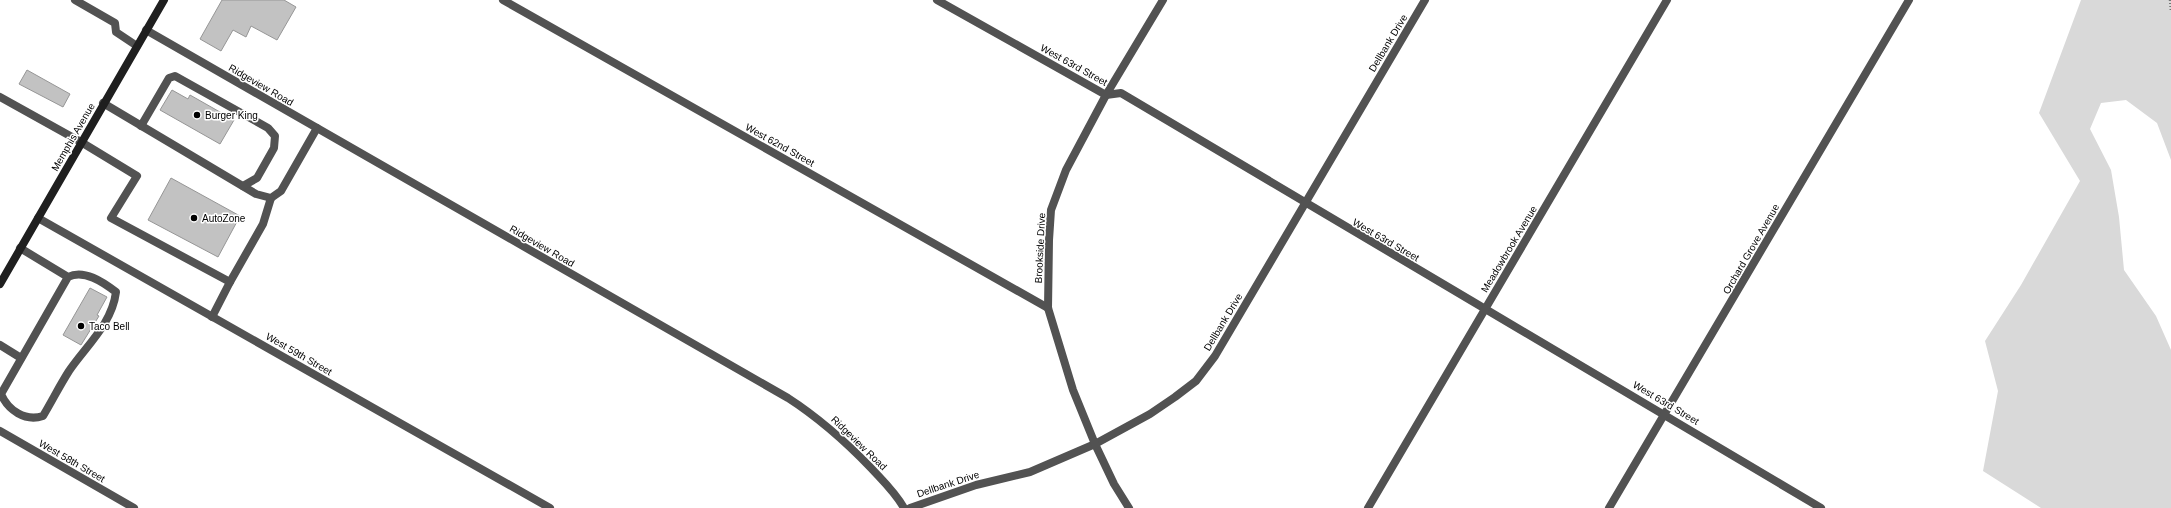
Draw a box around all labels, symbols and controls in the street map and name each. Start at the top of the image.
street label: Dellbank Drive [1367,12,1410,74]
street label: West 63rd Street [1039,42,1110,88]
street label: Ridgeview Road [227,62,295,108]
street label: Memphis Avenue [49,101,97,173]
marker: Burger King [192,110,202,120]
place label: Burger King [205,110,258,121]
street label: West 62nd Street [744,122,817,169]
street label: Orchard Grove Avenue [1721,202,1782,296]
street label: Meadowbrook Avenue [1479,203,1539,294]
street label: Brookside Drive [1033,212,1047,284]
marker: AutoZone [189,213,199,223]
place label: AutoZone [202,213,246,224]
street label: West 63rd Street [1351,217,1421,264]
street label: Ridgeview Road [508,223,576,269]
street label: Dellbank Drive [1202,291,1245,353]
marker: Taco Bell [76,321,86,331]
place label: Taco Bell [89,321,130,332]
street label: West 59th Street [264,331,334,377]
street label: West 63rd Street [1631,379,1701,427]
street label: Ridgeview Road [829,414,889,472]
street label: West 58th Street [37,438,107,484]
street label: Dellbank Drive [915,469,981,499]

